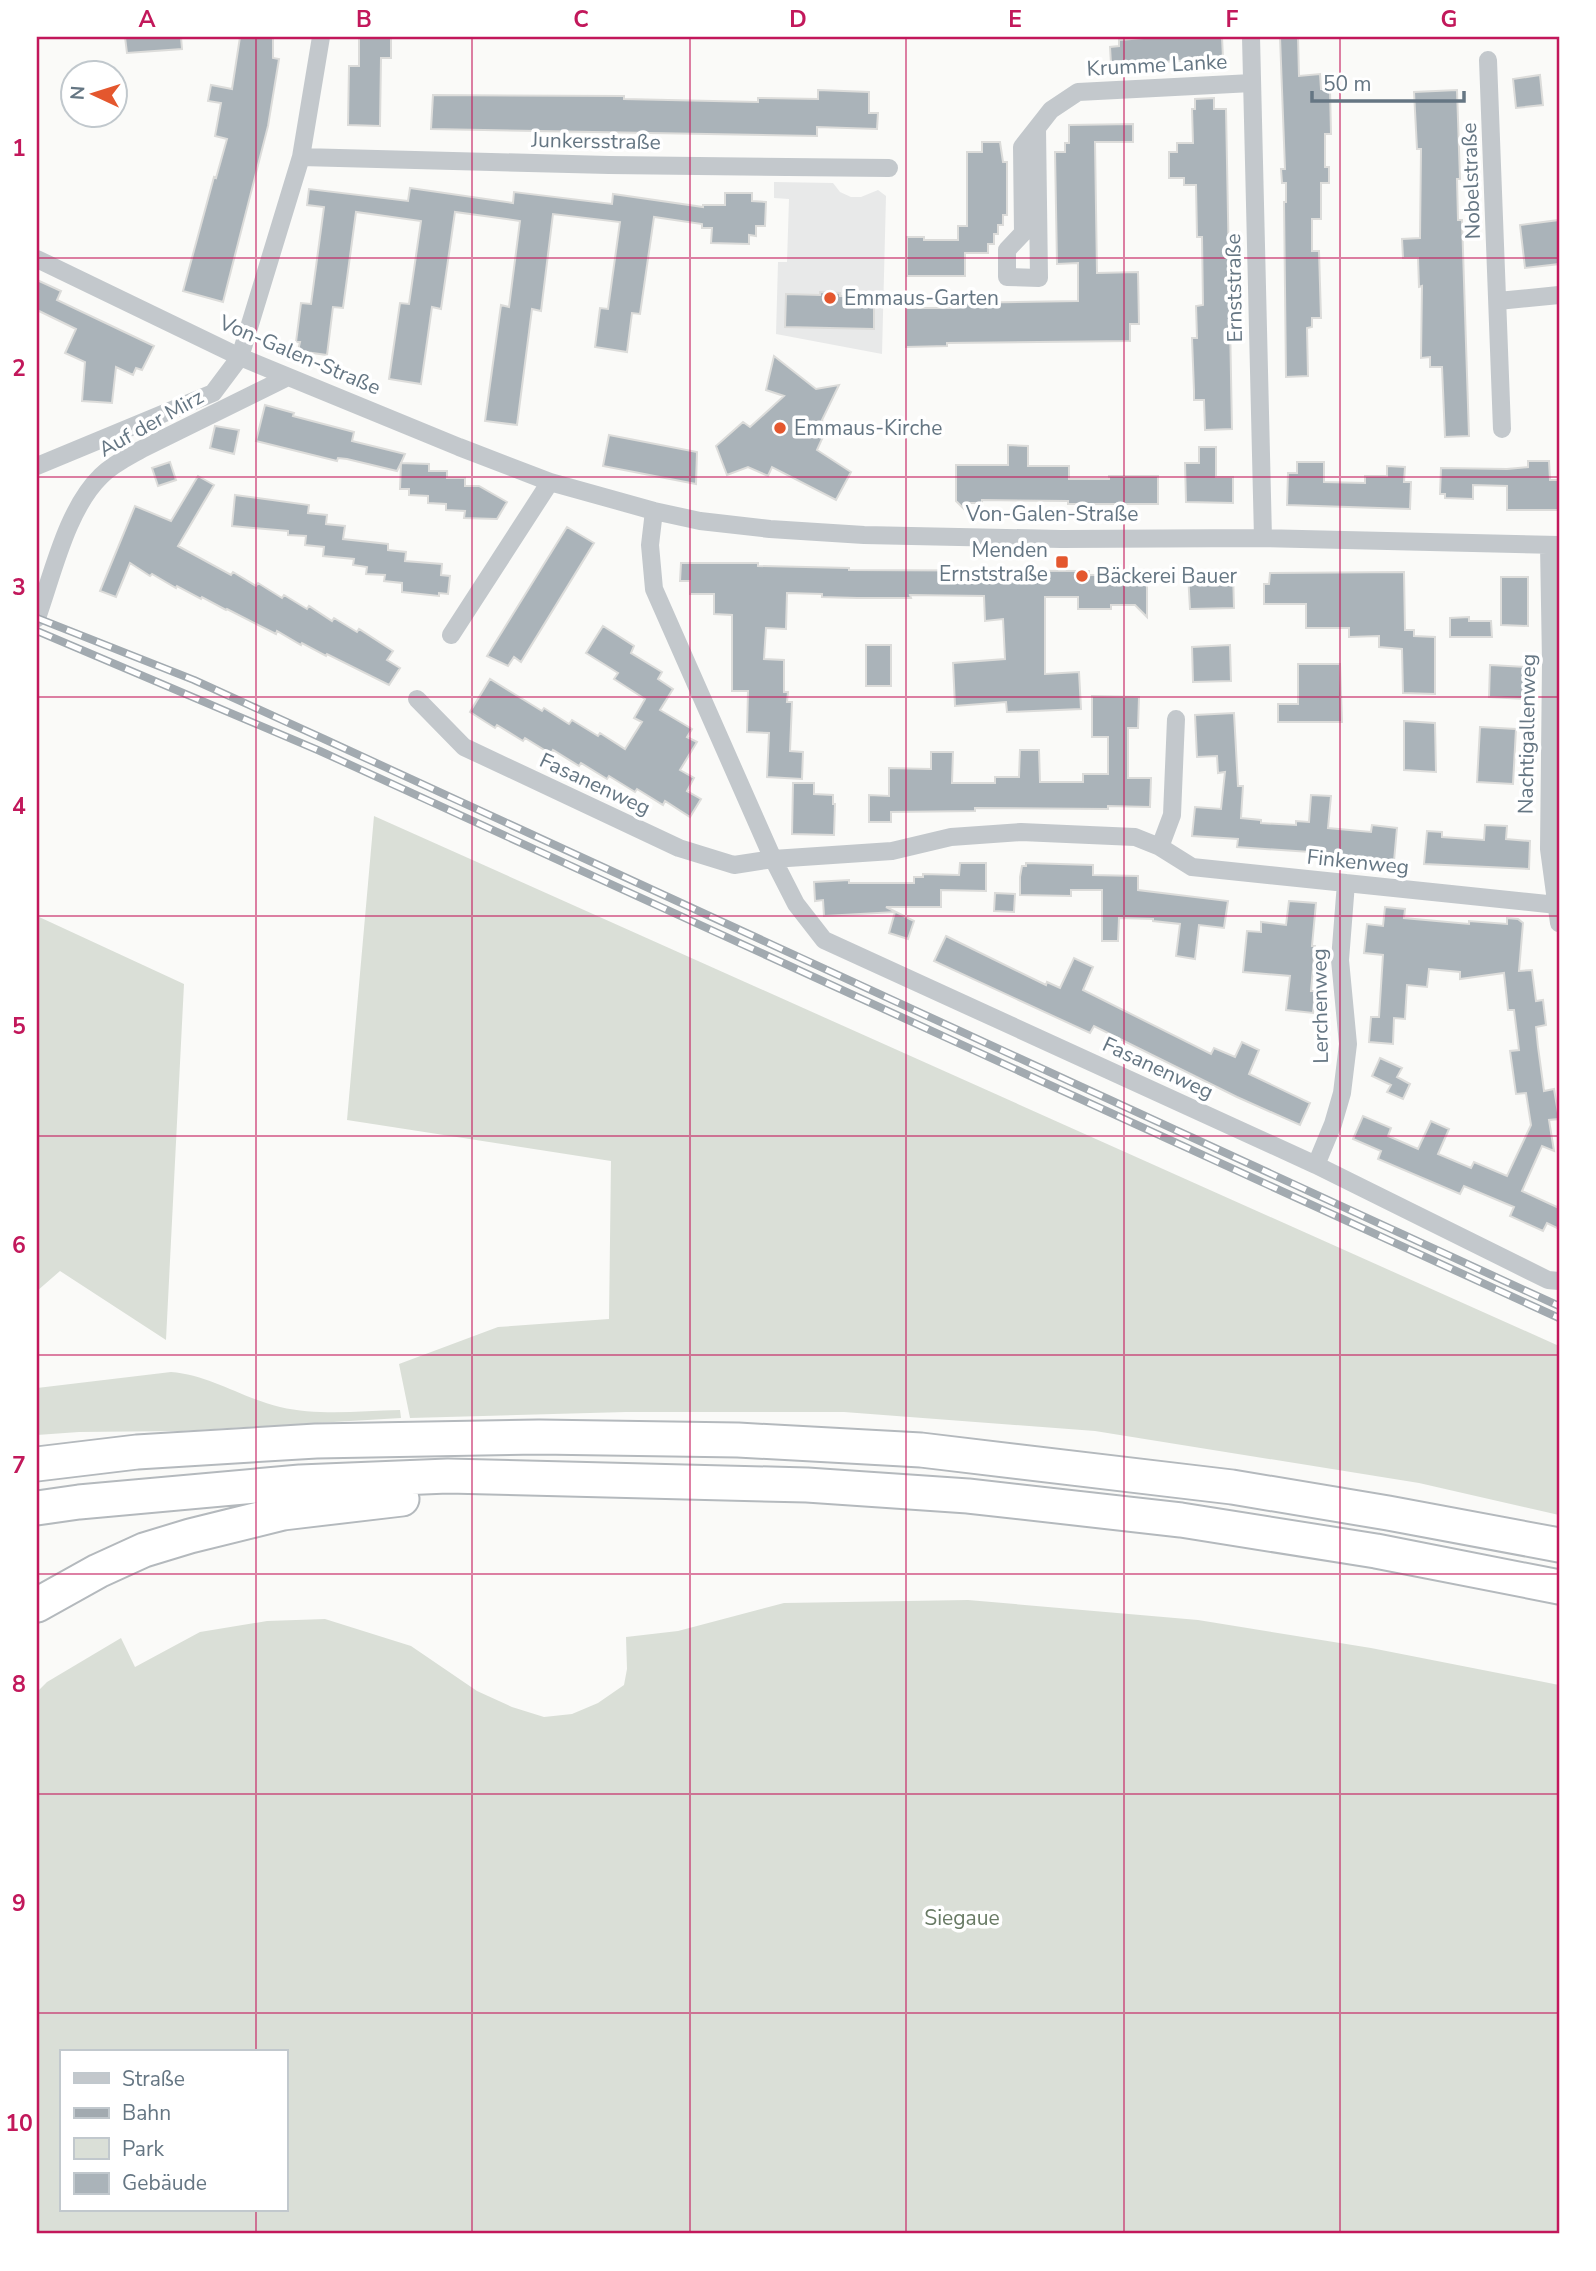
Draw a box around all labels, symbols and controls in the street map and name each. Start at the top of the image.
text: A [138,4,156,35]
text: B [356,4,372,35]
text: C [573,4,589,35]
text: D [789,4,807,35]
text: E [1008,4,1022,35]
text: F [1226,4,1239,35]
text: G [1441,4,1457,35]
street label: Krumme Lanke [1086,47,1228,83]
north arrow [60,60,130,130]
scale bar [1312,60,1465,104]
text: 50 m [1323,70,1372,98]
text: N [65,85,92,101]
street label: Nobelstraße [1455,122,1487,240]
street label: Junkersstraße [530,126,661,156]
text: 1 [12,133,26,164]
street label: Ernststraße [1219,233,1249,343]
place label: Emmaus-Garten [844,284,999,312]
marker: Emmaus-Garten [822,290,838,306]
street label: Von-Galen-Straße [214,308,385,402]
text: 2 [12,353,26,384]
street label: Auf der Mirz [94,383,209,463]
place label: Emmaus-Kirche [794,414,942,442]
marker: Emmaus-Kirche [772,420,788,436]
street label: Von-Galen-Straße [965,500,1138,528]
place label: Menden Ernststraße [939,536,1048,588]
marker: Menden Ernststraße [1054,554,1070,570]
place label: Bäckerei Bauer [1096,562,1238,590]
marker: Bäckerei Bauer [1074,568,1090,584]
text: 3 [12,572,26,603]
street label: Nachtigallenweg [1512,654,1542,814]
street label: Fasanenweg [535,746,655,822]
text: 4 [12,791,26,822]
street label: Finkenweg [1306,843,1410,881]
street label: Lerchenweg [1305,948,1335,1064]
text: 5 [12,1011,26,1042]
street label: Fasanenweg [1098,1030,1218,1106]
text: 6 [12,1230,26,1261]
text: 7 [12,1450,26,1481]
text: 8 [12,1669,26,1700]
text: 9 [12,1888,26,1919]
park label: Siegaue [924,1904,1000,1932]
legend [60,2050,287,2212]
text: Straße [122,2065,185,2093]
text: Bahn [122,2099,171,2127]
text: 10 [5,2108,33,2139]
text: Park [122,2135,164,2163]
text: Gebäude [122,2169,207,2197]

